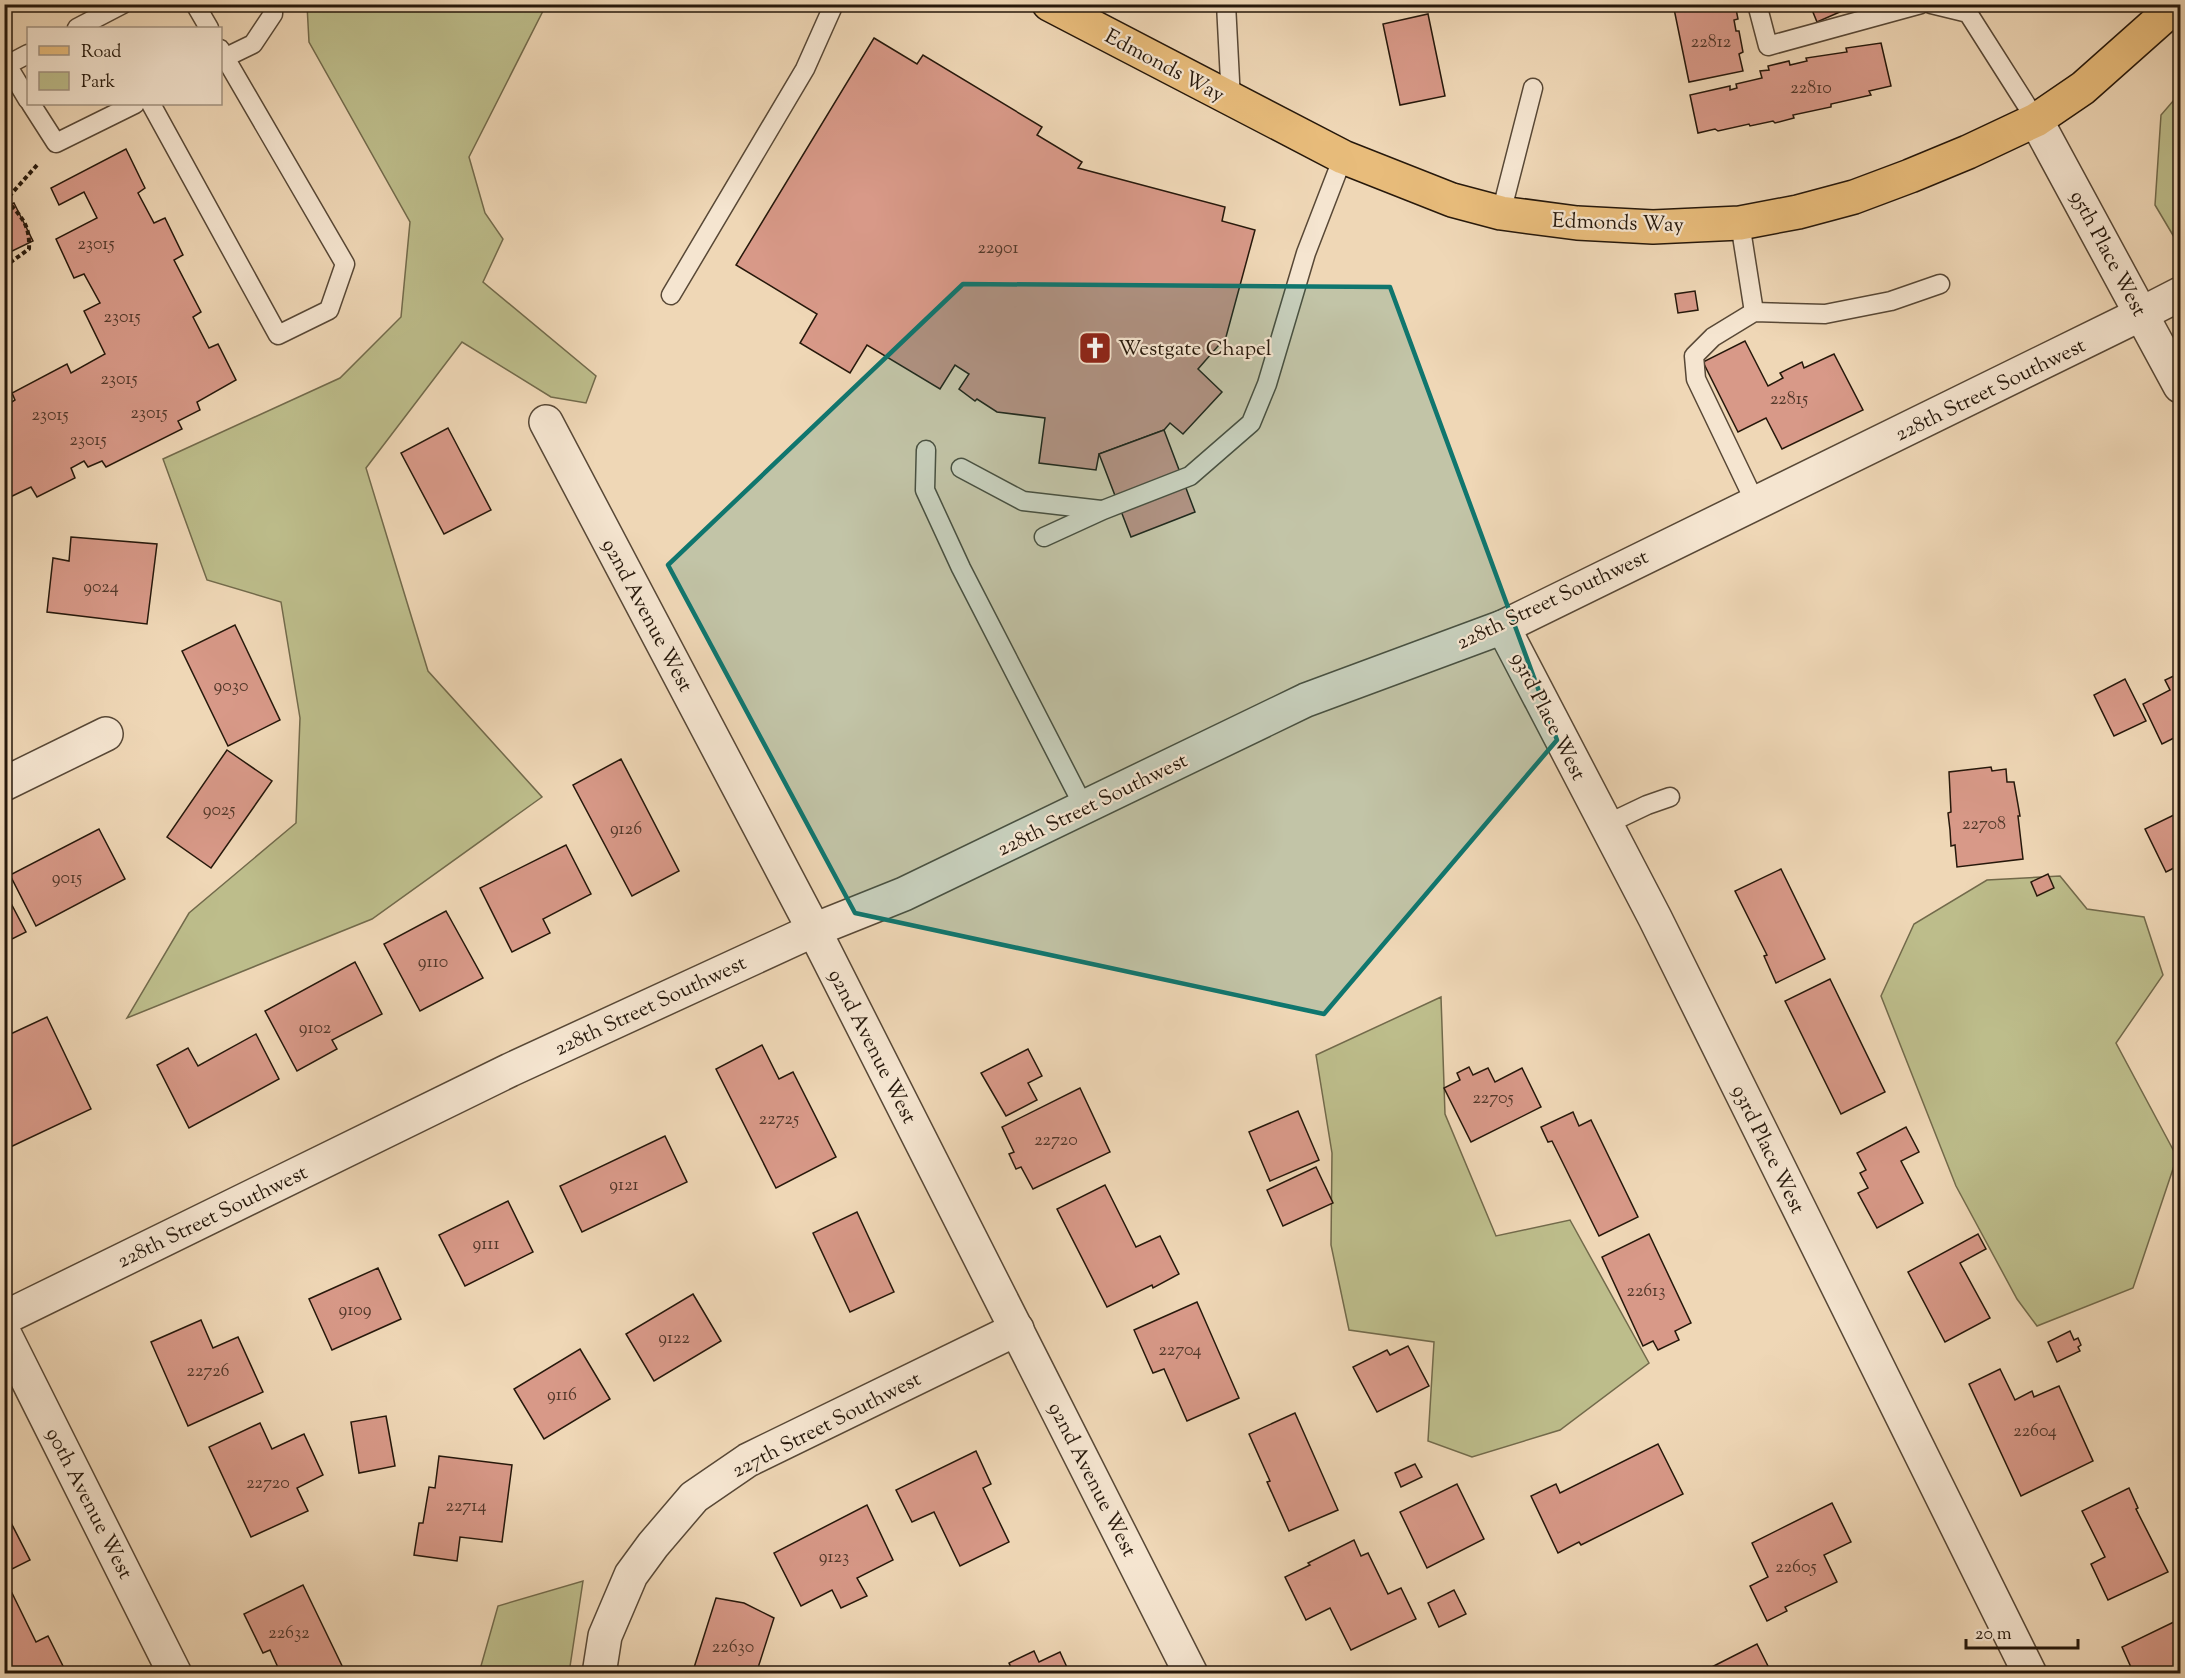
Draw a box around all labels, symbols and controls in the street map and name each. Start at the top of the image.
street label: Edmonds Way [1099,23,1230,111]
legend [27,27,222,105]
house number: 22812 [1691,30,1732,56]
text: Road [81,40,121,66]
text: Park [81,70,116,96]
house number: 22810 [1790,76,1832,102]
street label: 95th Place West [2061,186,2153,322]
street label: Edmonds Way [1551,207,1685,241]
house number: 23015 [77,232,115,258]
house number: 22901 [977,236,1019,262]
house number: 23015 [103,305,141,331]
church icon: Westgate Chapel [1077,330,1113,366]
street label: 228th Street Southwest [1891,332,2091,450]
place label: Westgate Chapel [1118,335,1272,365]
house number: 23015 [100,367,138,393]
house number: 22815 [1770,387,1808,413]
house number: 23015 [130,401,168,427]
house number: 23015 [31,403,69,429]
house number: 23015 [69,428,107,454]
street label: 92nd Avenue West [593,534,699,698]
street label: 228th Street Southwest [1452,543,1654,658]
house number: 9024 [83,575,119,601]
street label: 93rd Place West [1502,648,1592,786]
house number: 9030 [214,674,248,700]
street label: 228th Street Southwest [993,747,1193,865]
house number: 9025 [203,798,235,824]
house number: 22708 [1962,812,2006,838]
house number: 9126 [610,817,642,843]
house number: 9015 [52,866,82,892]
street label: 228th Street Southwest [550,949,752,1064]
house number: 9110 [418,950,448,976]
street label: 92nd Avenue West [819,964,923,1129]
house number: 9102 [299,1016,332,1042]
street label: 93rd Place West [1723,1080,1811,1219]
house number: 22705 [1472,1086,1514,1112]
house number: 22725 [759,1107,799,1133]
house number: 22720 [1034,1128,1078,1154]
street label: 228th Street Southwest [113,1159,313,1277]
house number: 9121 [609,1173,639,1199]
house number: 9111 [472,1232,500,1258]
house number: 22613 [1626,1279,1666,1305]
house number: 9109 [339,1298,372,1324]
house number: 9122 [658,1326,690,1352]
house number: 22704 [1158,1338,1202,1364]
house number: 22726 [186,1359,230,1385]
street label: 227th Street Southwest [727,1365,927,1486]
house number: 9116 [547,1383,577,1409]
street label: 92nd Avenue West [1039,1397,1143,1562]
house number: 22604 [2013,1419,2057,1445]
street label: 90th Avenue West [37,1423,139,1585]
house number: 22720 [246,1471,290,1497]
house number: 22714 [445,1494,487,1520]
house number: 9123 [819,1545,849,1571]
house number: 22605 [1775,1555,1817,1581]
scale bar [1966,1612,2078,1650]
house number: 22632 [268,1621,310,1647]
text: 20 m [1975,1622,2012,1648]
house number: 22630 [712,1635,754,1661]

